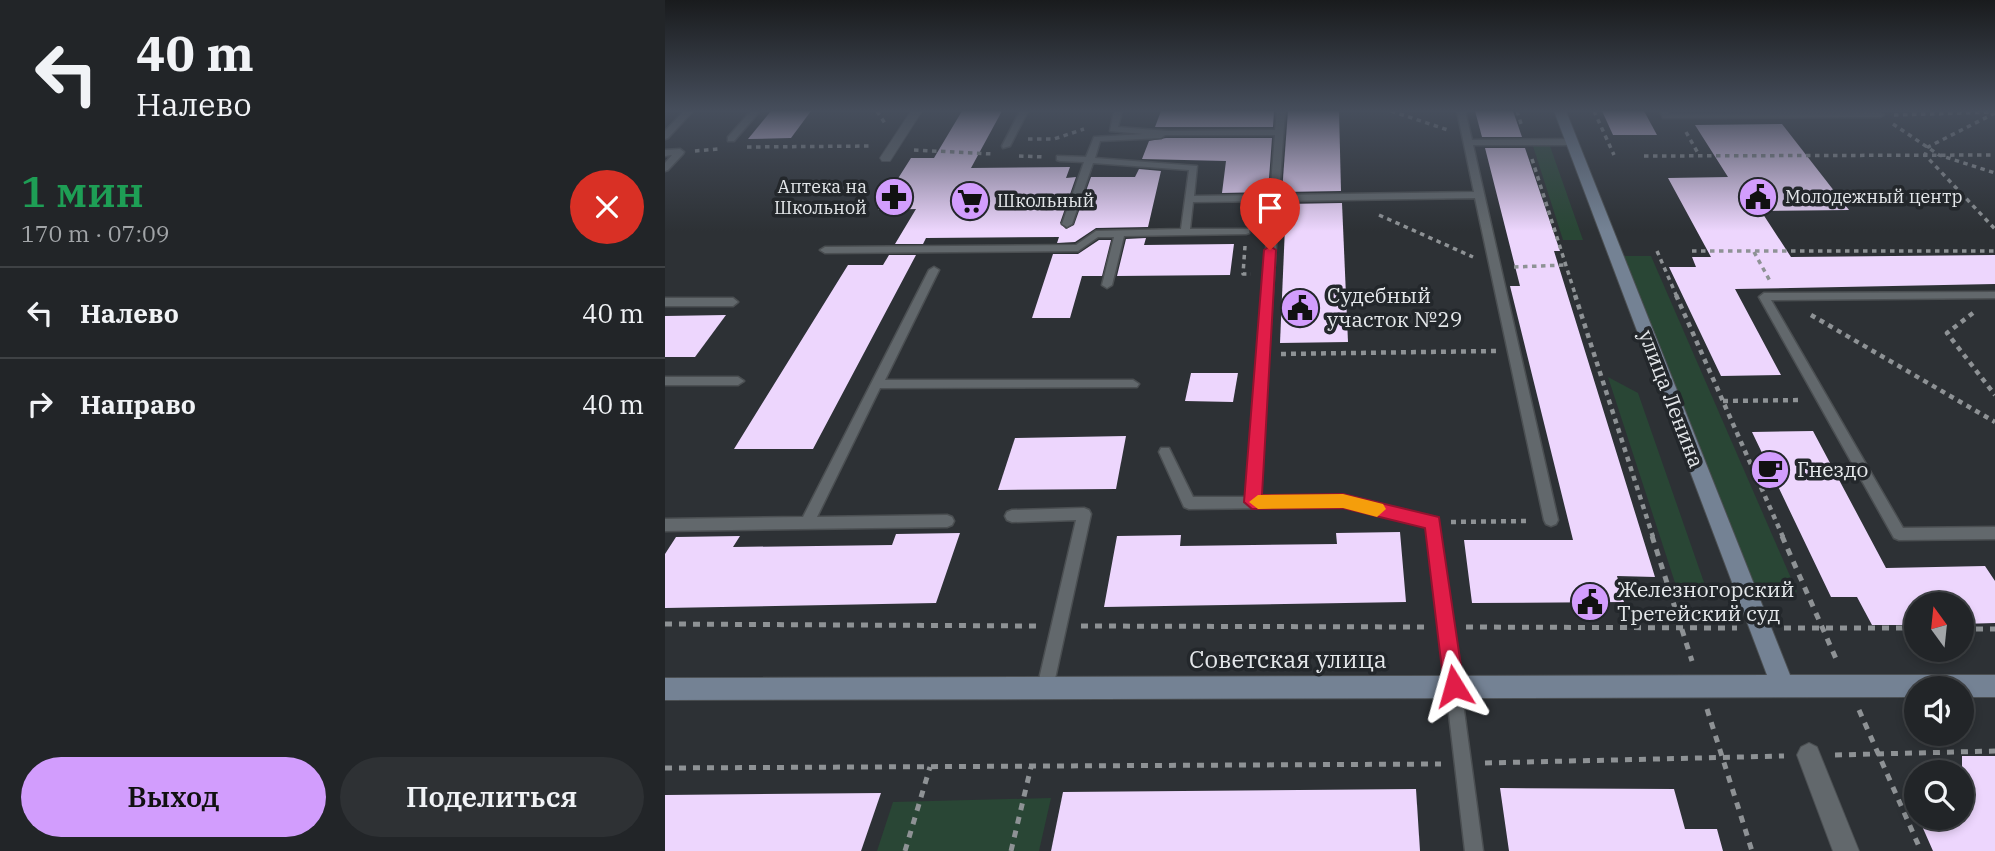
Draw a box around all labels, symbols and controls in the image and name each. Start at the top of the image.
text: 40 m [136,21,254,84]
icon: left [21,28,112,119]
text: Налево [136,83,252,125]
text: 1 мин [21,164,144,219]
button: close [570,170,644,244]
place label: Аптека на Школьной [774,175,867,219]
pharmacy icon: Аптека на Школьной [873,176,915,218]
public building icon: Молодежный центр [1737,176,1779,218]
pin [1240,178,1300,250]
supermarket icon: Школьный [949,180,991,222]
place label: Молодежный центр [1785,185,1962,208]
place label: Школьный [997,189,1094,212]
icon: arrive [1251,189,1289,227]
text: 170 m · 07:09 [21,218,170,248]
place label: Судебный участок №29 [1327,281,1462,333]
public building icon: Судебный участок №29 [1279,287,1321,329]
icon: left [21,294,59,332]
text: Налево [80,296,179,330]
text: 40 m [582,296,644,330]
street label: улица Ленина [1633,326,1711,472]
icon: right [21,385,59,423]
text: Направо [80,387,196,421]
text: 40 m [582,387,644,421]
cafe icon: Гнездо [1749,449,1791,491]
place label: Гнездо [1797,455,1868,483]
place label: Железногорский Третейский суд [1617,575,1794,627]
public building icon: Железногорский Третейский суд [1569,581,1611,623]
north arrow [1904,592,1974,662]
map controls [1904,592,1974,830]
street label: Советская улица [1189,643,1387,675]
position arrow [1417,649,1491,723]
button: sound [1904,676,1974,746]
button: Выход [21,757,326,837]
button: Поделиться [340,757,644,837]
button: search [1904,760,1974,830]

